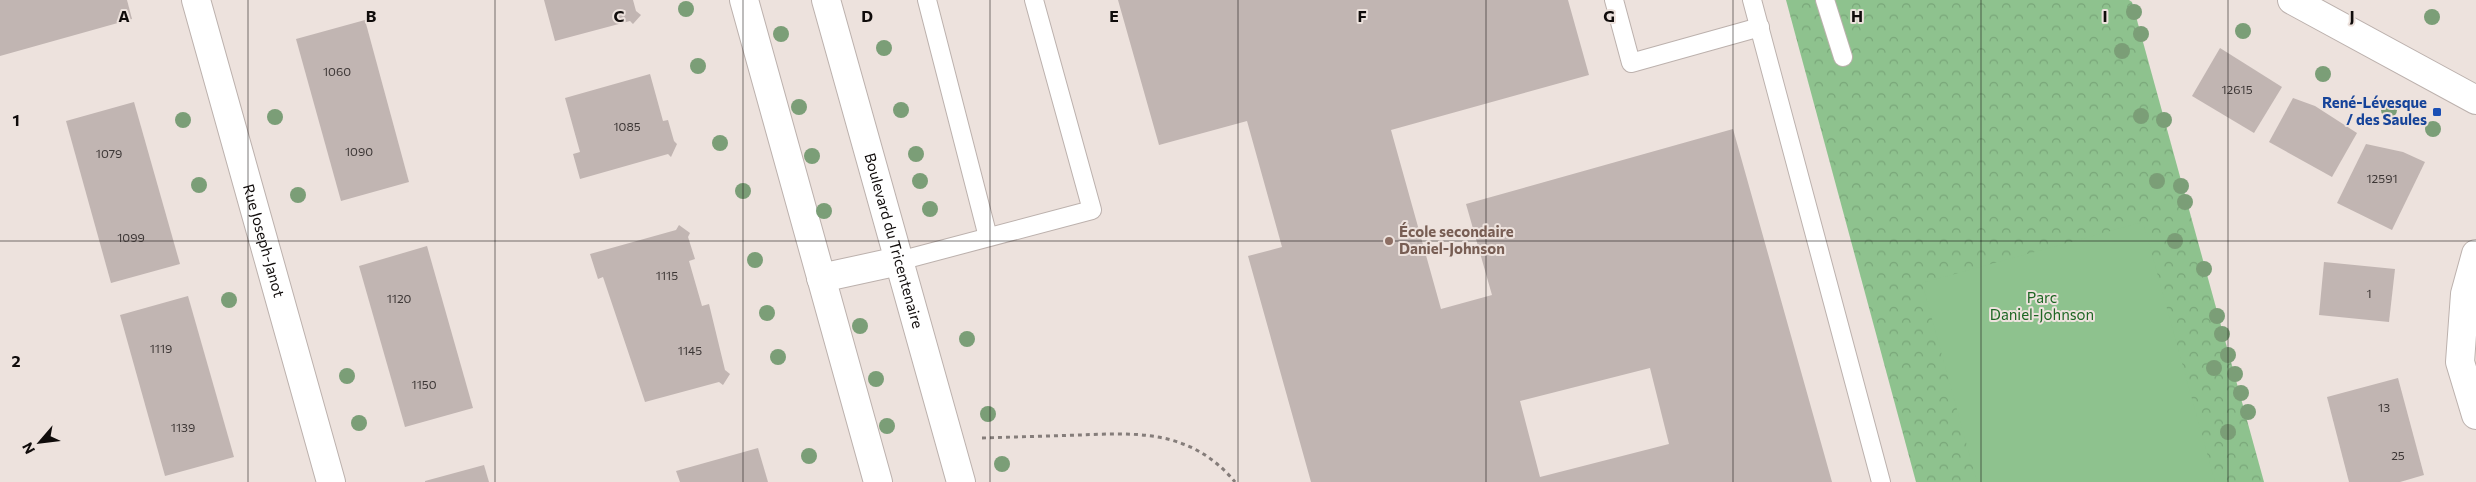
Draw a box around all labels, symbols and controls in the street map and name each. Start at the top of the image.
text: A [118,6,130,25]
text: B [366,6,377,25]
text: C [614,6,625,25]
text: D [861,6,873,25]
text: E [1109,6,1119,25]
text: F [1357,6,1367,25]
text: G [1603,6,1615,25]
text: H [1851,6,1863,25]
text: I [2102,6,2108,25]
text: J [2349,6,2355,25]
house number: 1060 [323,64,351,78]
house number: 12615 [2221,82,2253,96]
place label: René-Lévesque / des Saules [2322,93,2427,128]
marker: René-Lévesque / des Saules [2431,106,2443,118]
text: 1 [12,110,20,129]
house number: 1085 [613,119,641,133]
house number: 1090 [345,144,373,158]
house number: 1079 [96,146,122,160]
street label: Boulevard du Tricentenaire [861,151,928,330]
house number: 12591 [2366,171,2398,185]
street label: Rue Joseph-Janot [240,182,289,299]
place label: École secondaire Daniel-Johnson [1399,222,1514,257]
house number: 1099 [117,230,145,244]
marker: École secondaire Daniel-Johnson [1383,235,1395,247]
house number: 1115 [656,268,678,282]
house number: 1 [2366,286,2372,300]
park label: Parc Daniel-Johnson [1990,288,2094,323]
house number: 1120 [387,291,412,305]
house number: 1119 [150,341,172,355]
house number: 1145 [678,343,702,357]
text: 2 [11,351,21,370]
house number: 1150 [412,377,437,391]
house number: 13 [2378,400,2390,414]
north arrow [15,417,65,467]
house number: 1139 [171,420,195,434]
text: N [18,440,38,457]
house number: 25 [2391,448,2405,462]

